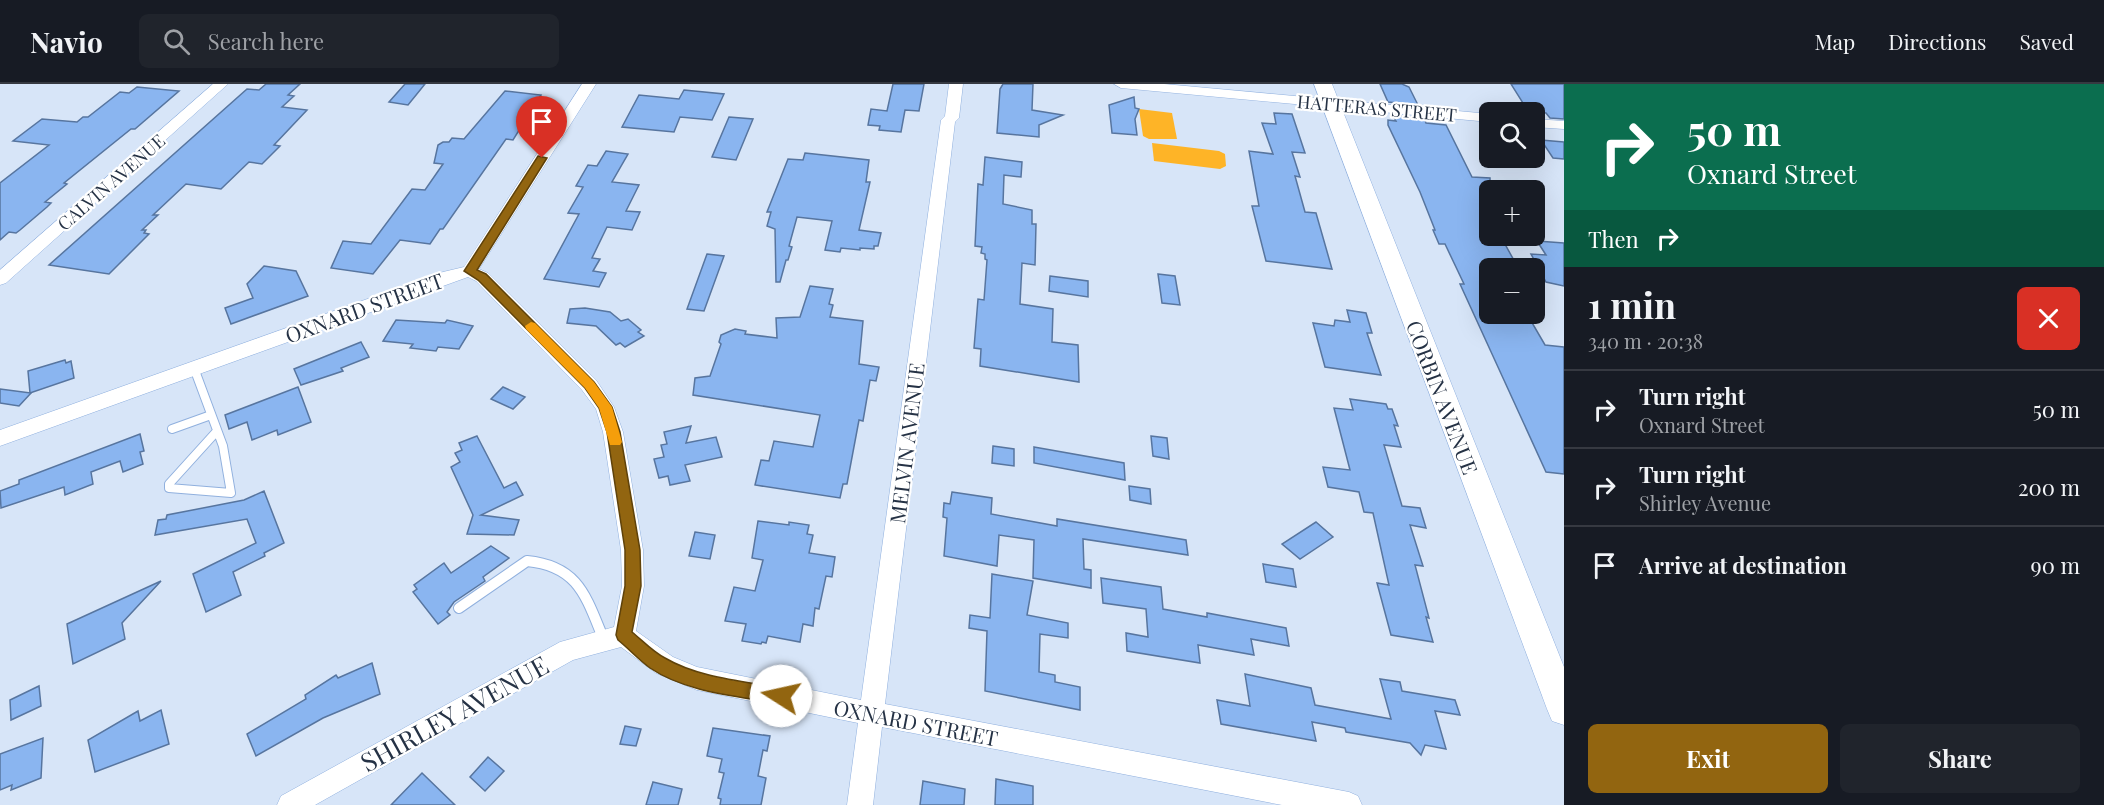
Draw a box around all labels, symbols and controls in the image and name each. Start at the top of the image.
search box [139,14,559,68]
text: Navio [30,23,103,60]
icon: search [160,25,193,58]
text: Search here [208,26,324,56]
text: Map [1814,27,1855,55]
text: Directions [1888,27,1986,55]
text: Saved [2019,27,2074,55]
street label: HATTERAS STREET [1296,89,1458,127]
pin [516,96,567,158]
text: 50 m [1687,101,1781,157]
map controls [1479,102,1545,324]
button: search [1479,102,1545,168]
icon: arrive [525,105,558,138]
icon: right [1588,108,1666,186]
street label: CALVIN AVENUE [52,129,170,235]
text: Oxnard Street [1687,155,1857,191]
button: + [1479,180,1545,246]
icon: right [1651,222,1684,255]
text: Then [1588,224,1639,254]
button: − [1479,258,1545,324]
street label: OXNARD STREET [281,265,447,349]
text: 1 min [1588,280,1676,328]
button: close [2017,287,2080,350]
street label: CORBIN AVENUE [1401,316,1485,478]
text: 340 m · 20:38 [1588,327,1703,354]
street label: MELVIN AVENUE [882,361,930,525]
text: Turn right [1639,381,1745,411]
icon: right [1588,393,1621,426]
text: 50 m [2033,394,2080,424]
text: Oxnard Street [1639,411,1765,438]
text: Turn right [1639,459,1745,489]
icon: right [1588,471,1621,504]
text: 200 m [2018,472,2080,502]
text: Shirley Avenue [1639,489,1771,516]
icon: arrive [1588,549,1621,582]
text: Arrive at destination [1639,550,1847,580]
text: 90 m [2031,550,2080,580]
street label: SHIRLEY AVENUE [354,647,554,779]
position arrow [749,664,813,728]
street label: OXNARD STREET [832,692,1000,752]
button: Exit [1588,724,1828,793]
button: Share [1840,724,2080,793]

